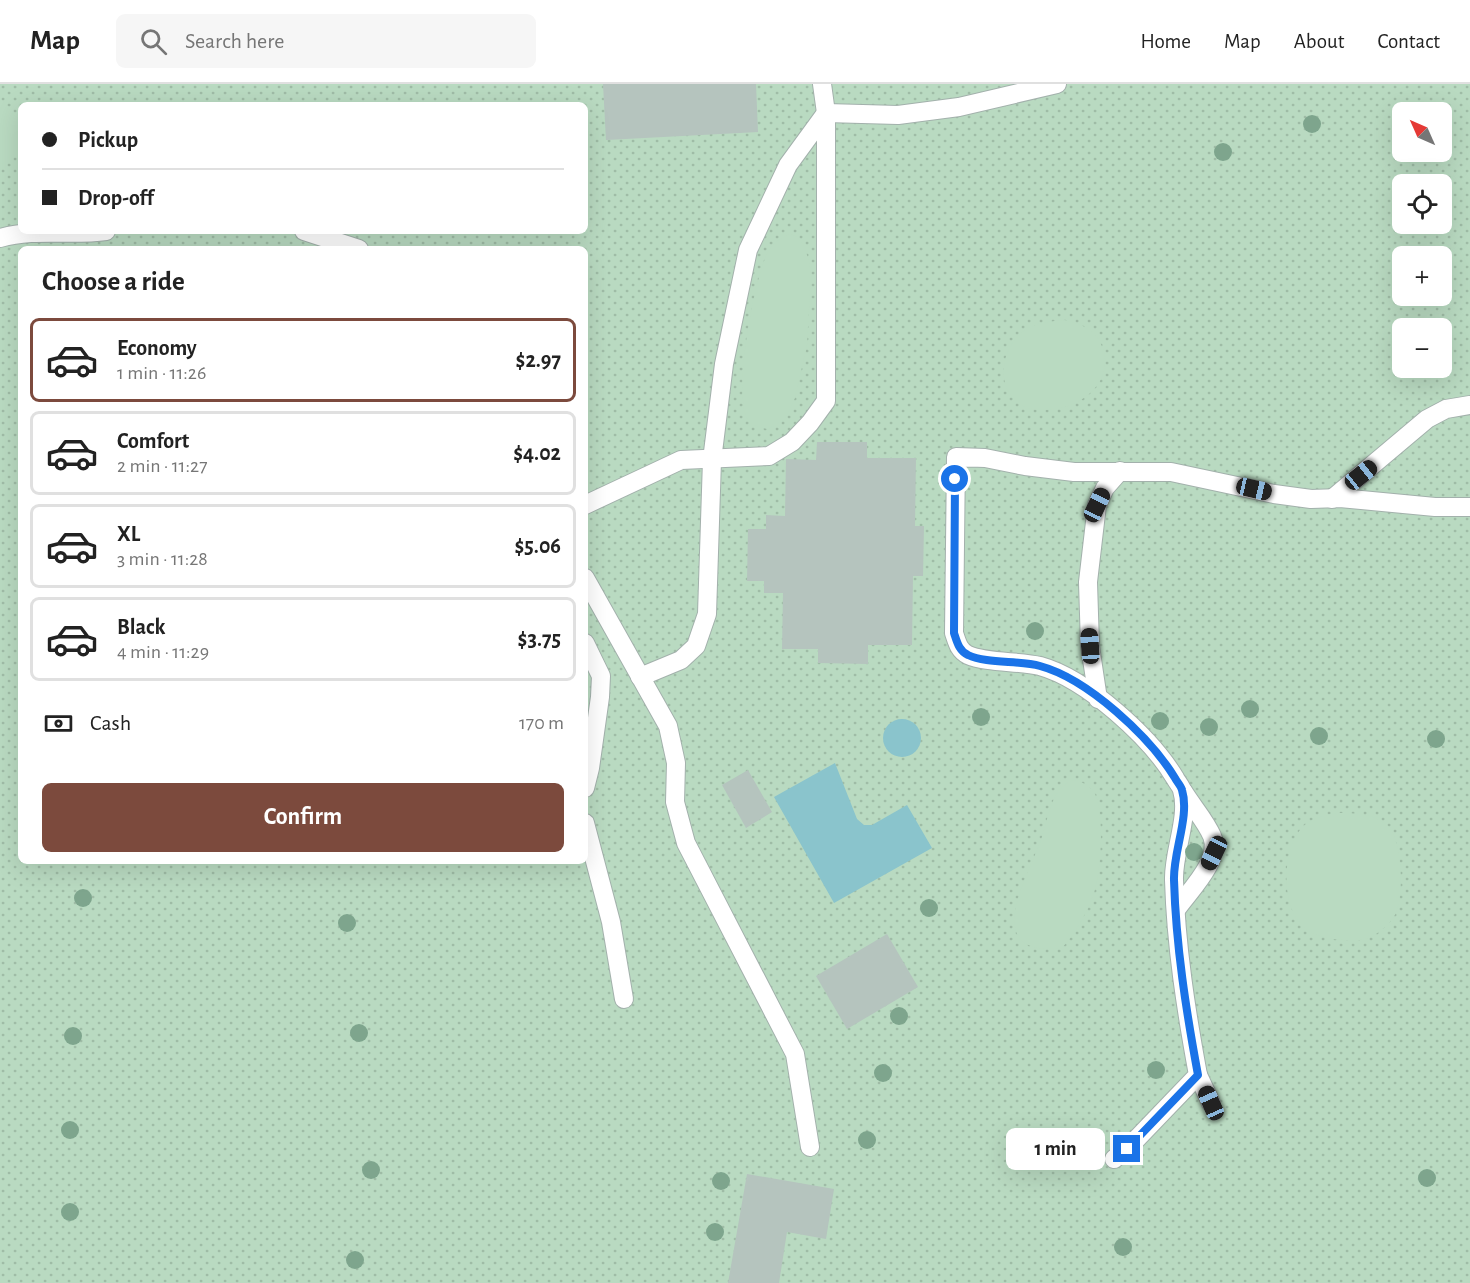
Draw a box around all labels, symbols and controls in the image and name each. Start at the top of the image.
search box [116,14,536,68]
icon: search [137,25,170,58]
text: Map [30,27,80,55]
text: Search here [185,30,284,52]
text: Home [1140,31,1191,52]
text: Map [1224,31,1261,52]
text: About [1294,31,1344,52]
text: Contact [1377,31,1440,52]
north arrow [1392,102,1452,162]
map controls [1392,102,1452,378]
text: Pickup [78,129,138,151]
button: locate [1392,174,1452,234]
text: Drop-off [78,187,154,209]
button: + [1392,246,1452,306]
text: Choose a ride [42,268,185,295]
button: − [1392,318,1452,378]
icon: car [45,333,99,387]
text: Economy [117,337,197,359]
text: $2.97 [516,349,561,371]
text: 1 min · 11:26 [117,363,206,383]
icon: car [45,426,99,480]
text: Comfort [117,430,189,452]
text: $4.02 [513,442,561,464]
text: 2 min · 11:27 [117,456,208,476]
car [1341,457,1381,493]
route start [941,465,968,492]
car [1234,476,1274,502]
car [1081,485,1113,525]
icon: car [45,519,99,573]
text: XL [117,523,140,545]
text: $5.06 [514,535,561,557]
text: 3 min · 11:28 [117,549,208,569]
icon: car [45,612,99,666]
text: Black [117,616,165,638]
car [1080,627,1100,665]
text: $3.75 [518,628,561,650]
text: 4 min · 11:29 [117,642,209,662]
icon: cash [42,707,75,740]
text: Cash [90,712,131,734]
text: 170 m [519,713,564,733]
button: Confirm [42,783,564,852]
car [1198,833,1230,873]
car [1195,1083,1227,1123]
callout: 1 min [1007,1128,1106,1170]
route end [1113,1135,1140,1162]
text: 1 min [1034,1139,1077,1159]

